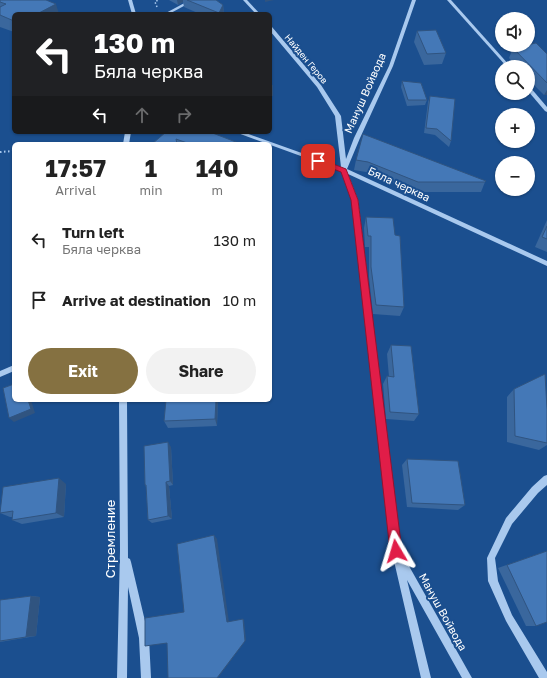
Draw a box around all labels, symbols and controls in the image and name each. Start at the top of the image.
map controls [495,12,535,196]
button: sound [495,12,535,52]
text: 130 m [94,26,175,59]
icon: left [28,28,80,80]
street label: Найден Геров [283,32,330,86]
street label: Мануш Войвода [341,51,388,135]
text: Бяла черква [94,60,203,82]
button: search [495,60,535,100]
icon: left [89,104,111,126]
icon: ahead [131,104,153,126]
icon: right [173,104,195,126]
button: + [495,108,535,148]
pin [301,144,335,178]
icon: arrive [307,150,329,172]
text: 17:57 [45,153,106,182]
text: 1 [145,153,157,182]
text: 140 [196,153,239,182]
button: − [495,156,535,196]
street label: Бяла черква [366,164,432,204]
text: Arrival [55,182,96,198]
text: min [139,182,162,198]
text: m [211,182,223,198]
text: Turn left [62,223,124,241]
icon: left [28,229,50,251]
text: 130 m [214,231,256,249]
text: Бяла черква [62,241,141,257]
icon: arrive [28,289,50,311]
text: Arrive at destination [62,291,211,309]
text: 10 m [223,291,256,309]
button: Exit [28,348,138,394]
button: Share [146,348,256,394]
street label: Стремление [102,500,118,578]
position arrow [375,530,417,572]
street label: Мануш Войвода [417,571,470,653]

